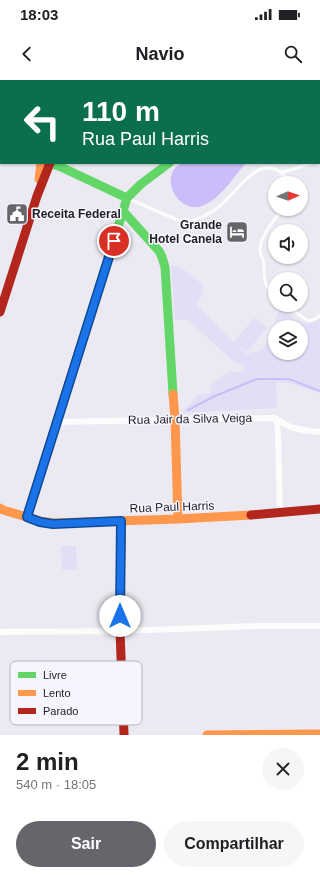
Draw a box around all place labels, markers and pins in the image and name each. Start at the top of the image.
public building icon: Receita Federal [4,201,30,227]
place label: Receita Federal [32,207,121,221]
place label: Grande Hotel Canela [149,218,222,246]
hotel icon: Grande Hotel Canela [224,219,250,245]
pin [97,224,131,258]

